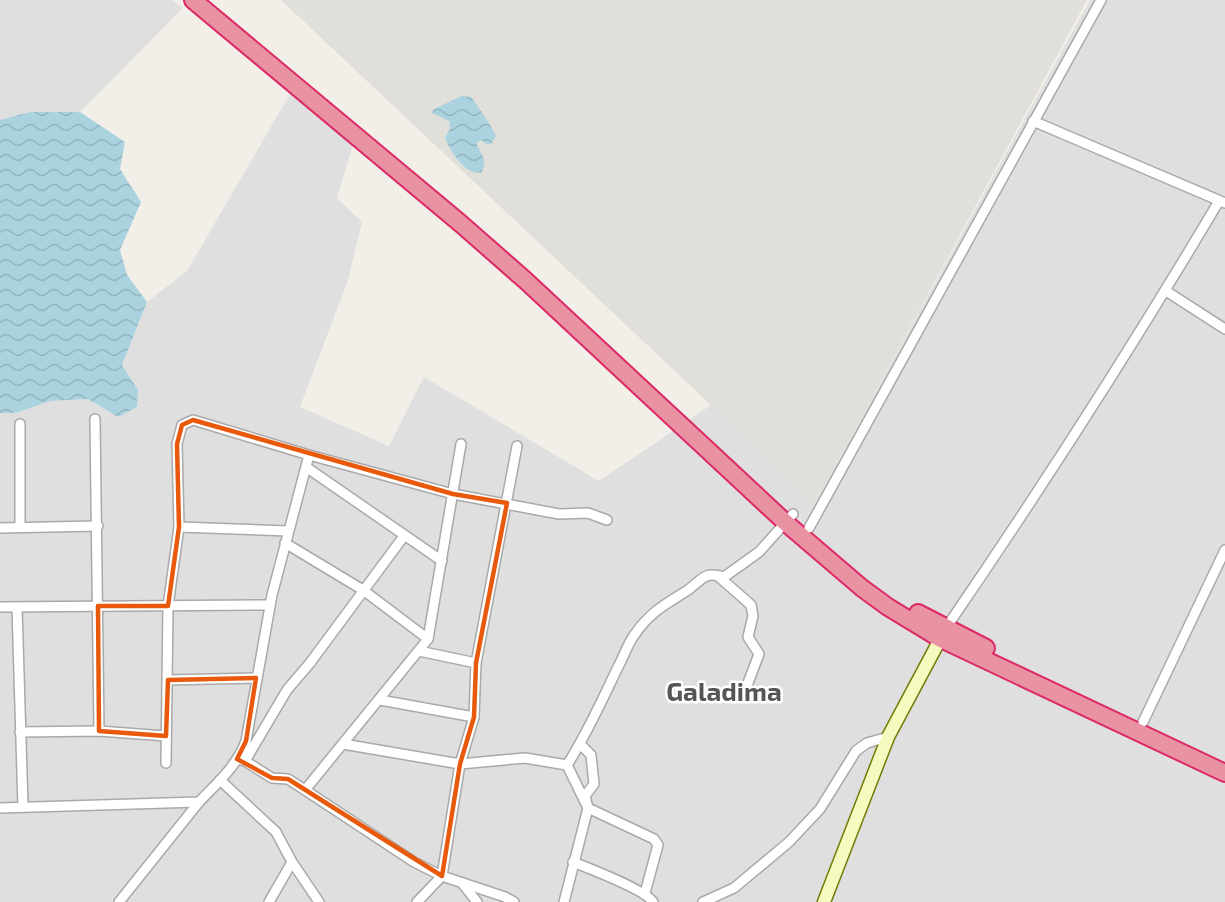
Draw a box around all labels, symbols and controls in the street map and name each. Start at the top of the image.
district label: Galadima [666,675,782,706]

